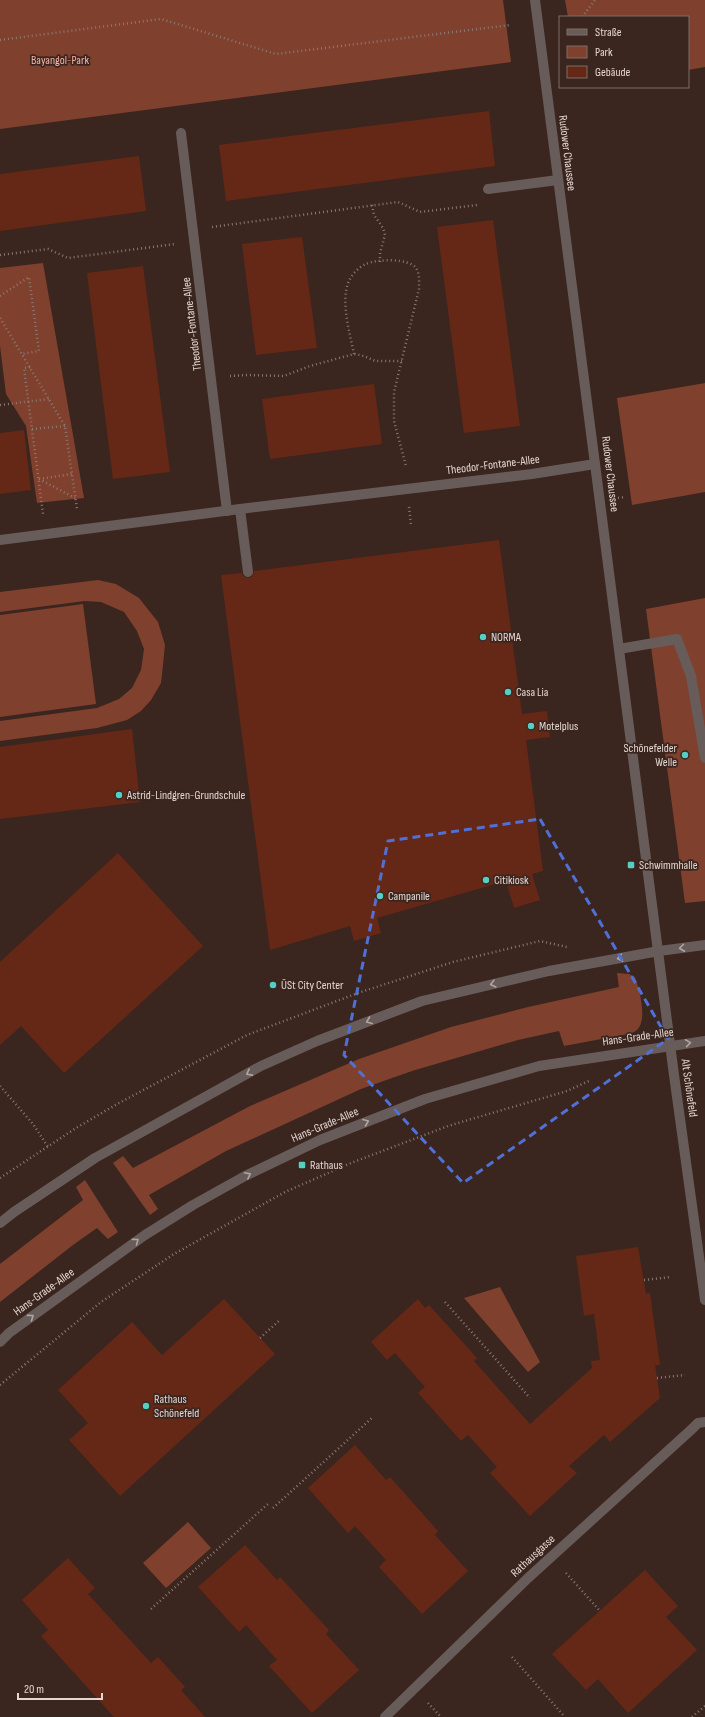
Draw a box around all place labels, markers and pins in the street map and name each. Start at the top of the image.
place label: NORMA [491,630,522,645]
marker: NORMA [478,632,488,642]
place label: Casa Lia [516,685,549,700]
marker: Casa Lia [503,687,513,697]
place label: Motelplus [539,719,578,734]
marker: Motelplus [526,721,536,731]
place label: Schönefelder Welle [623,741,678,770]
marker: Schönefelder Welle [680,750,690,760]
place label: Astrid-Lindgren-Grundschule [126,788,246,803]
marker: Astrid-Lindgren-Grundschule [114,790,124,800]
place label: Schwimmhalle [639,858,698,873]
marker: Schwimmhalle [626,860,636,870]
place label: Citikiosk [494,873,529,888]
marker: Citikiosk [481,875,491,885]
place label: Campanile [388,889,430,904]
marker: Campanile [375,891,385,901]
place label: ÜSt City Center [281,978,344,993]
marker: ÜSt City Center [268,980,278,990]
place label: Rathaus [310,1158,343,1173]
marker: Rathaus [297,1160,307,1170]
place label: Rathaus Schönefeld [154,1392,199,1421]
marker: Rathaus Schönefeld [141,1401,151,1411]

